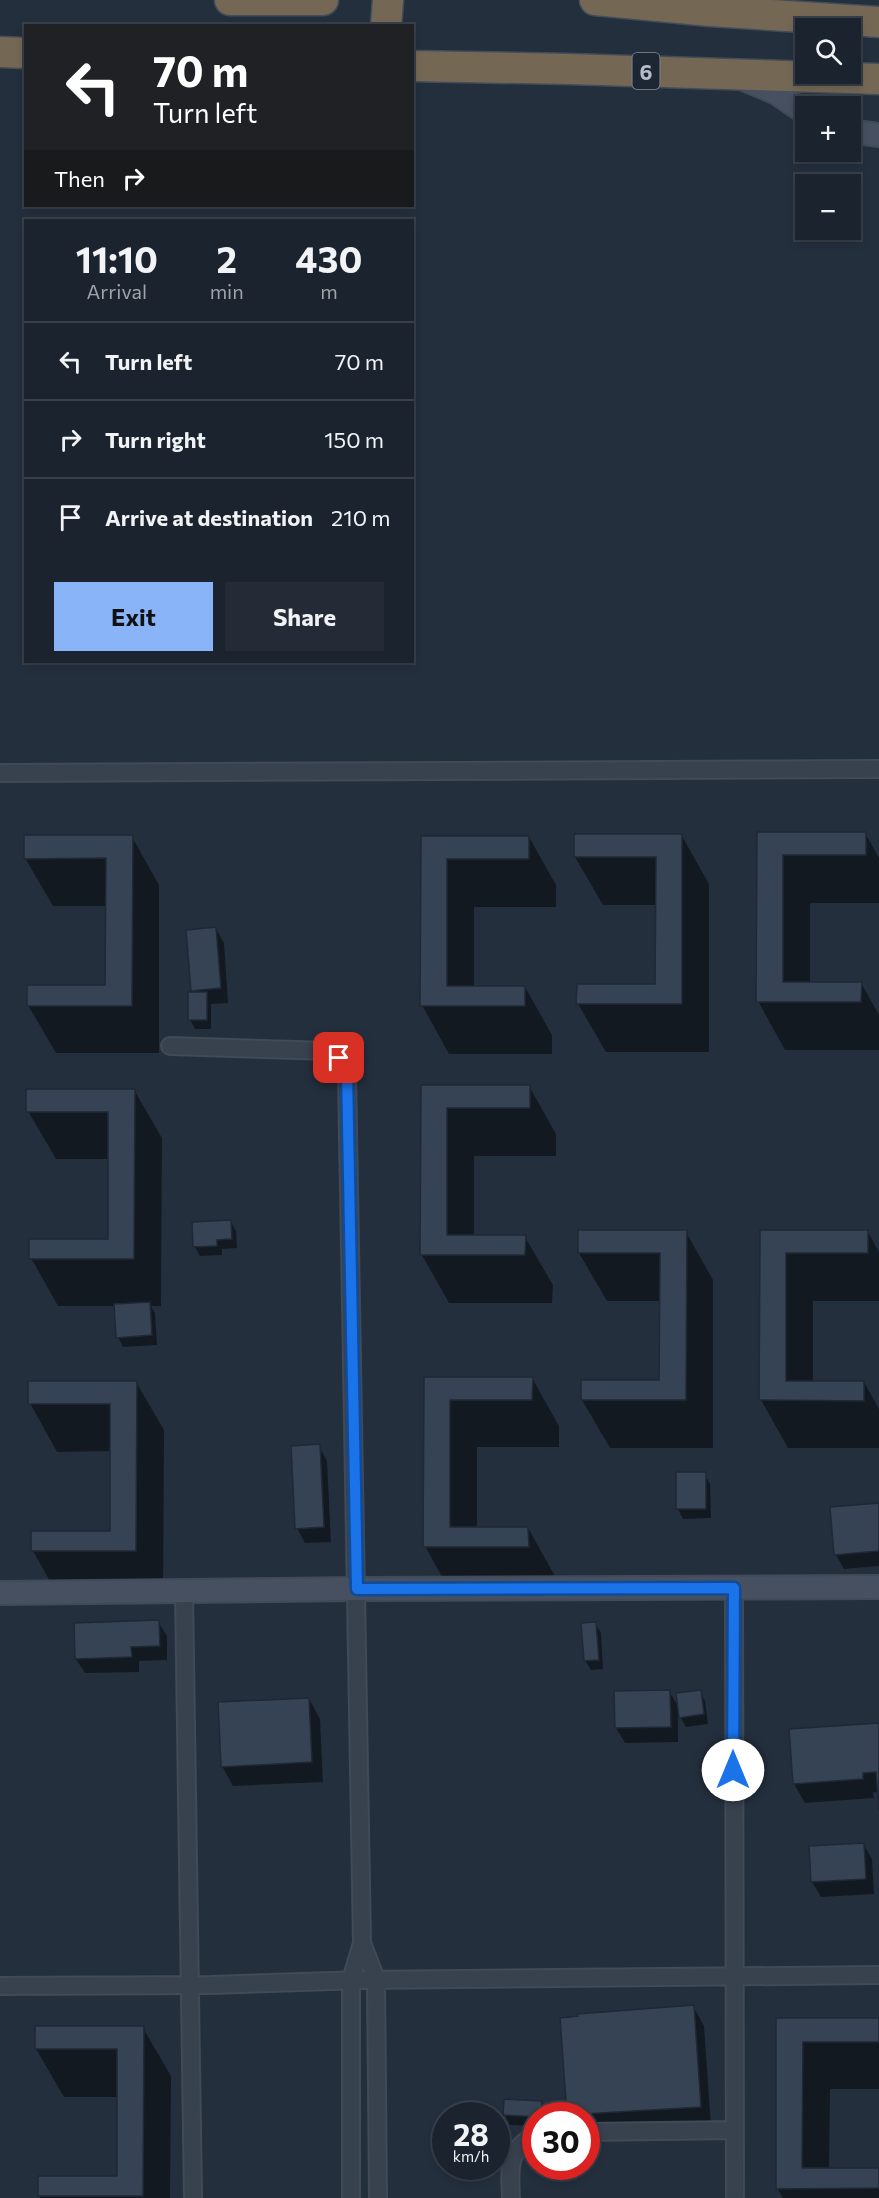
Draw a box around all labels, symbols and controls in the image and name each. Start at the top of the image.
map controls [795,18,861,240]
button: search [795,18,861,84]
text: 70 m [153,44,248,96]
icon: left [54,48,132,126]
road number: 6 [632,53,660,89]
text: Turn left [153,96,257,129]
button: + [795,96,861,162]
icon: right [117,162,150,195]
text: Then [54,165,105,192]
button: − [795,174,861,240]
text: 11:10 [76,236,158,280]
text: 2 [216,236,237,280]
text: 430 [295,236,362,280]
text: Arrival [87,279,147,303]
text: min [210,279,244,303]
text: m [320,279,338,303]
icon: left [54,345,87,378]
text: Turn left [105,348,192,375]
text: 70 m [335,348,384,375]
icon: right [54,423,87,456]
text: Turn right [105,426,206,453]
text: 150 m [324,426,384,453]
icon: arrive [54,501,87,534]
text: Arrive at destination [105,504,313,531]
text: 210 m [331,504,390,531]
button: Exit [54,582,213,651]
button: Share [225,582,384,651]
pin [313,1032,364,1083]
icon: arrive [322,1041,355,1074]
position arrow [701,1738,765,1802]
speed limit sign: 30 [522,2102,600,2180]
text: 28 [453,2115,489,2152]
text: km/h [453,2147,489,2165]

